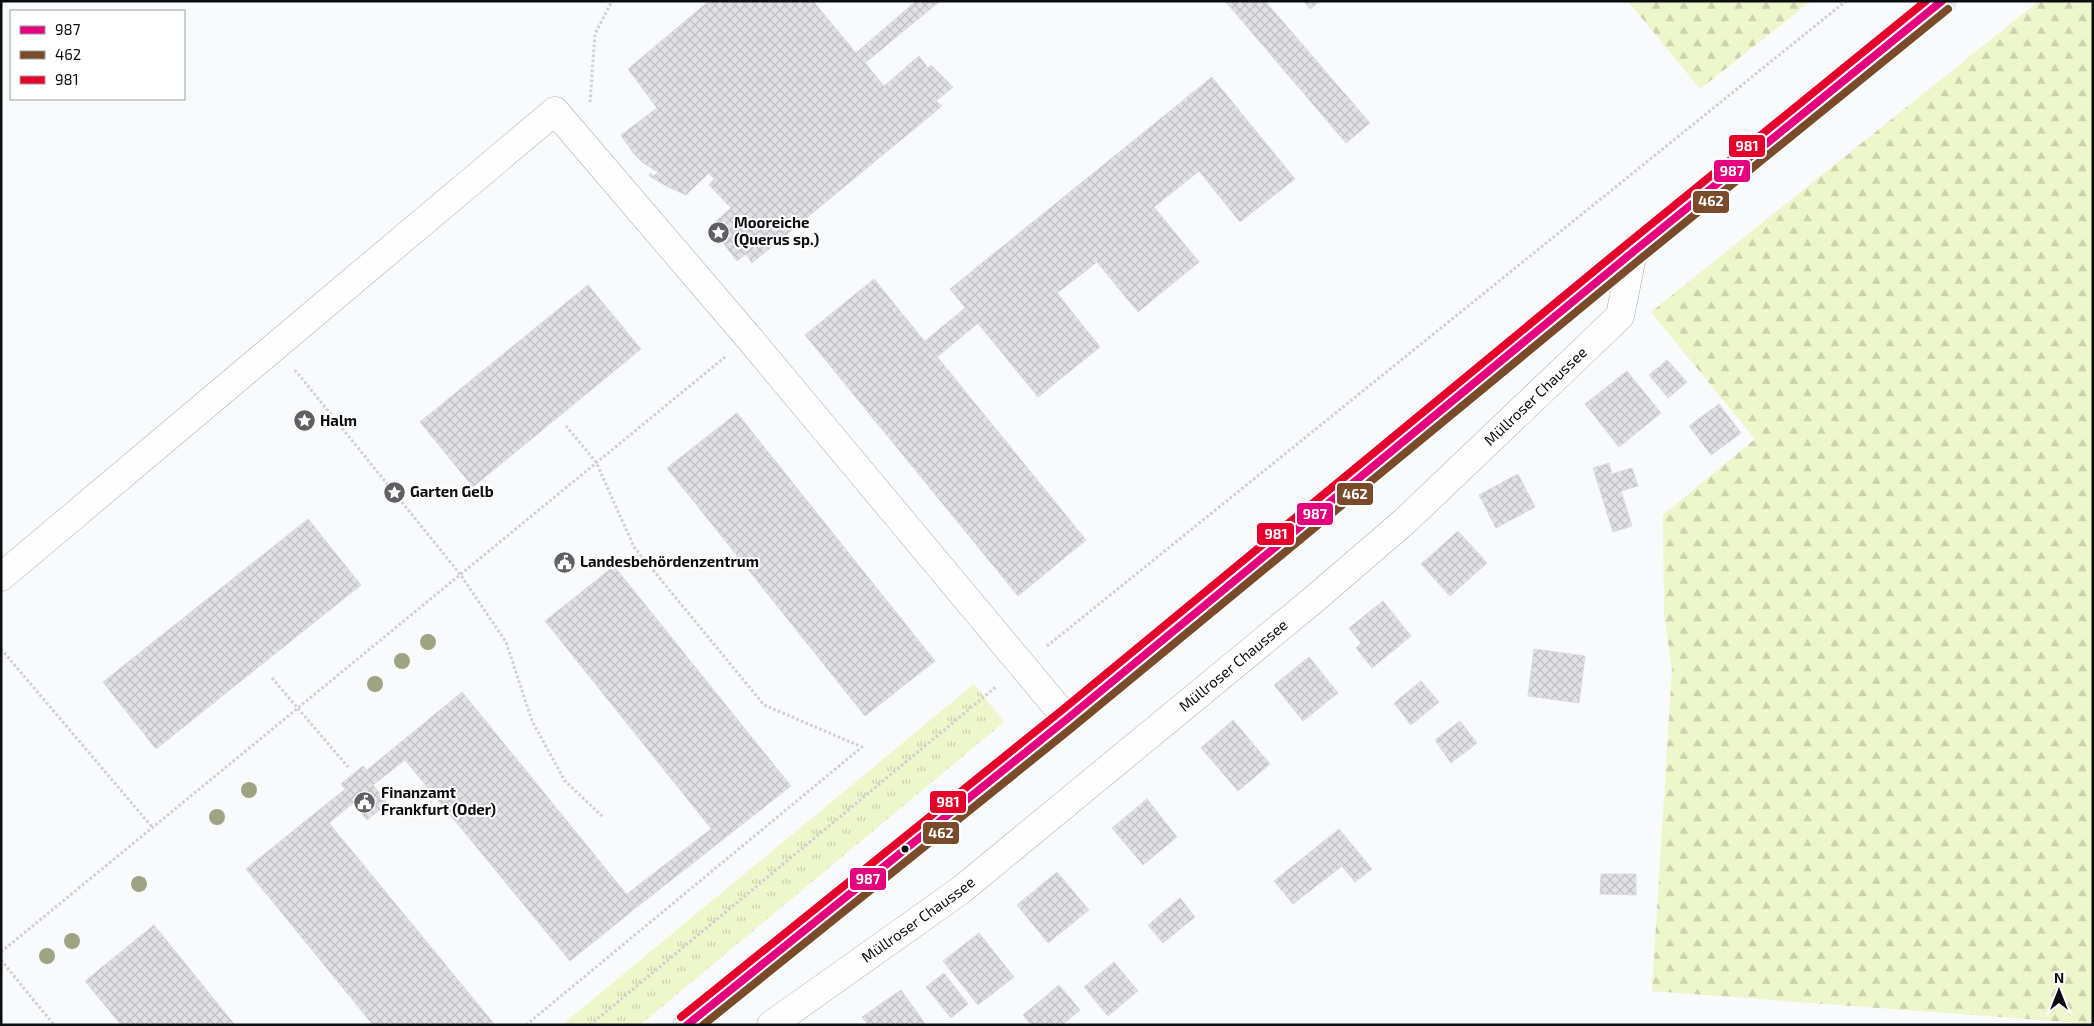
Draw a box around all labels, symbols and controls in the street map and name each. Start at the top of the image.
legend [10,10,185,100]
text: 987 [55,20,81,38]
text: 462 [55,45,81,63]
text: 981 [55,70,79,88]
line badge: 981 [1728,134,1766,158]
text: 981 [1735,137,1759,154]
line badge: 987 [1713,159,1751,183]
text: 987 [1720,162,1745,179]
line badge: 462 [1692,190,1730,214]
text: 462 [1698,192,1724,209]
place label: Mooreiche (Querus sp.) [734,213,819,249]
place icon: Mooreiche (Querus sp.) [706,220,730,244]
street label: Müllroser Chaussee [1480,342,1590,449]
place icon: Halm [292,409,316,433]
place label: Halm [320,411,357,429]
place icon: Garten Gelb [382,480,406,504]
place label: Garten Gelb [410,482,494,500]
line badge: 462 [1336,482,1374,506]
text: 462 [1342,485,1368,502]
line badge: 987 [1296,502,1334,526]
text: 987 [1303,505,1328,522]
line badge: 981 [1256,522,1295,546]
text: 981 [1264,525,1288,542]
public building icon: Landesbehördenzentrum [552,550,576,574]
place label: Landesbehördenzentrum [580,552,759,570]
street label: Müllroser Chaussee [1175,615,1291,715]
place label: Finanzamt Frankfurt (Oder) [381,783,496,818]
public building icon: Finanzamt Frankfurt (Oder) [353,790,377,814]
line badge: 981 [929,790,967,814]
text: 981 [936,793,960,810]
line badge: 462 [922,821,960,845]
text: 462 [928,824,954,841]
unlabelled marker [900,844,910,854]
line badge: 987 [849,867,887,891]
text: 987 [856,870,881,887]
street label: Müllroser Chaussee [858,872,978,966]
north arrow [2034,966,2084,1016]
text: N [2054,969,2064,986]

